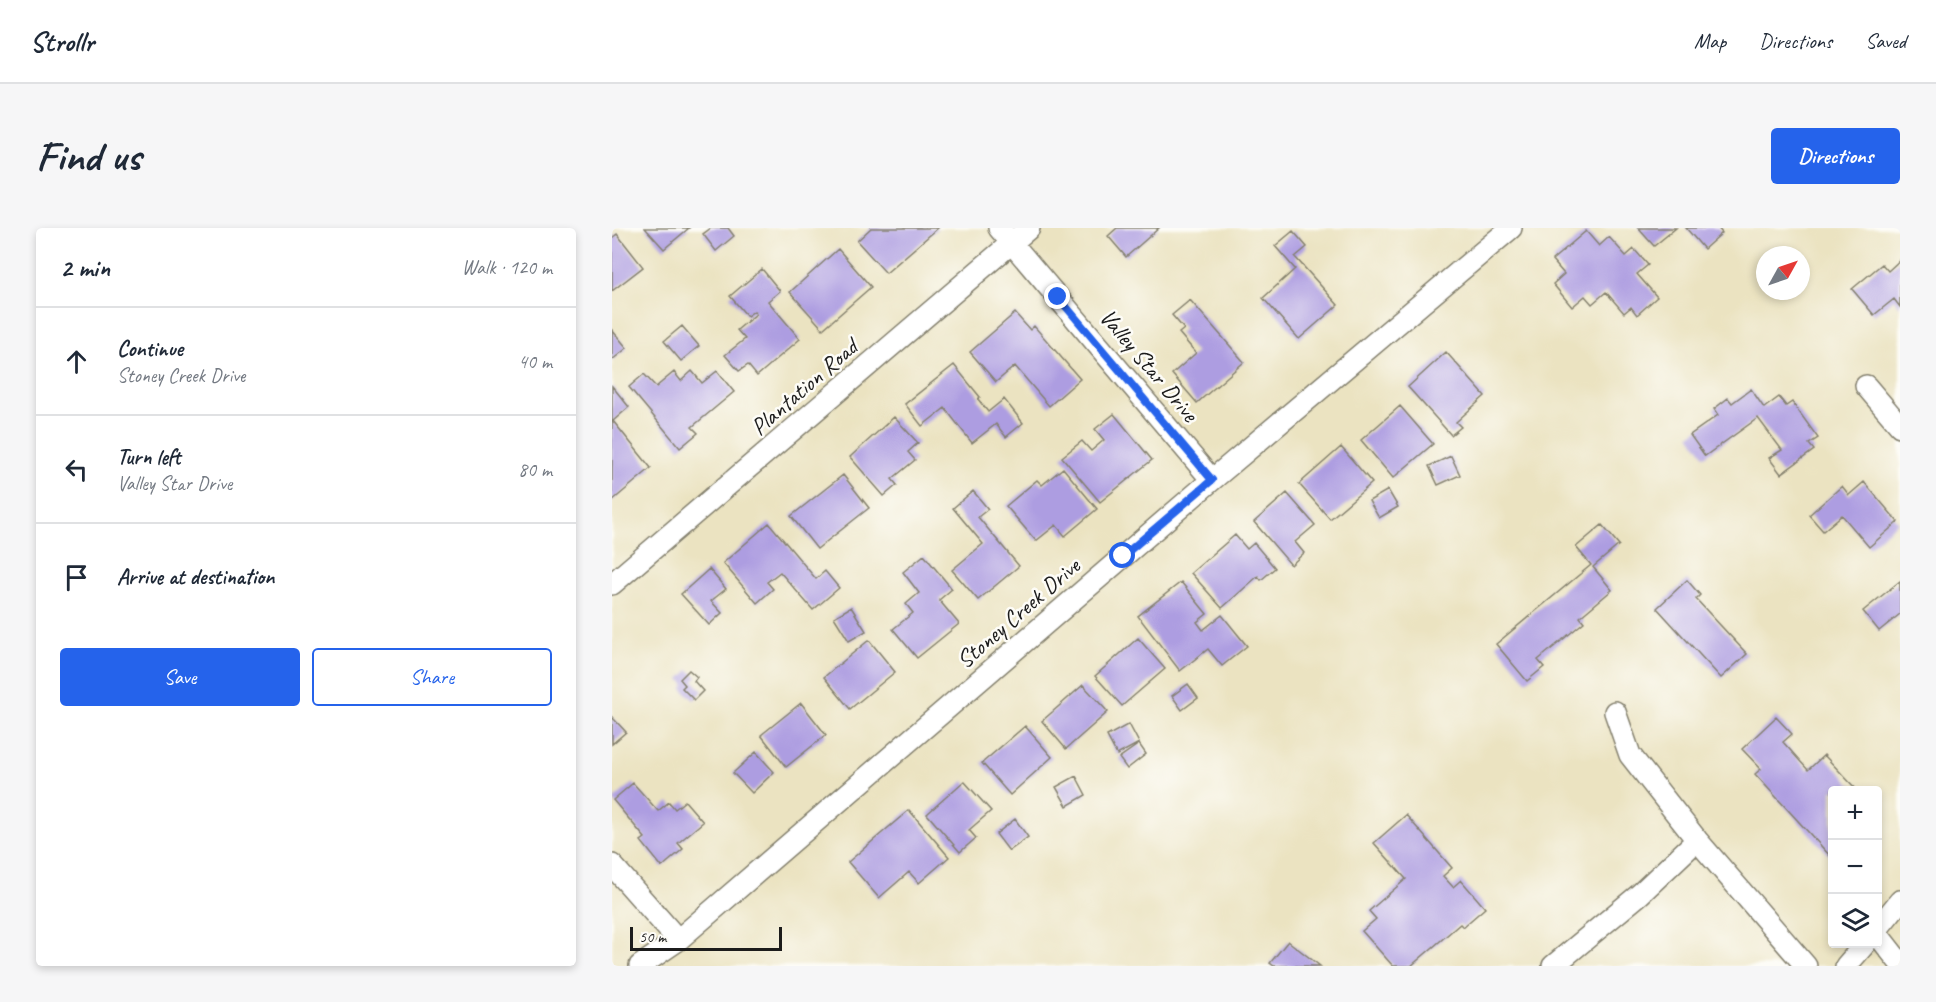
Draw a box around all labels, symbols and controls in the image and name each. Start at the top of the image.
text: Strollr [30,24,94,59]
text: Map [1694,28,1726,54]
text: Directions [1759,28,1832,54]
text: Saved [1865,28,1906,54]
button: Directions [1771,128,1900,184]
text: Find us [36,130,141,183]
north arrow [1756,246,1810,300]
text: 2 min [60,251,110,284]
text: Walk · 120 m [462,255,552,280]
route end [1044,283,1070,309]
street label: Valley Star Drive [1093,302,1206,429]
street label: Plantation Road [744,330,866,442]
text: Continue [117,335,183,363]
icon: ahead [60,345,93,378]
text: 40 m [518,349,552,374]
text: Stoney Creek Drive [117,363,245,388]
text: Turn left [117,443,181,471]
icon: left [60,453,93,486]
text: 80 m [518,457,552,482]
text: Valley Star Drive [117,471,232,496]
route start [1109,542,1135,568]
street label: Stoney Creek Drive [950,550,1088,675]
icon: arrive [60,561,93,594]
text: Arrive at destination [117,563,274,591]
button: Save [60,648,300,706]
button: Share [312,648,552,706]
map controls [1828,786,1882,948]
button: + [1828,786,1882,840]
button: − [1828,840,1882,894]
button: layers [1828,894,1882,948]
scale bar [630,924,782,952]
text: 50 m [639,927,666,947]

